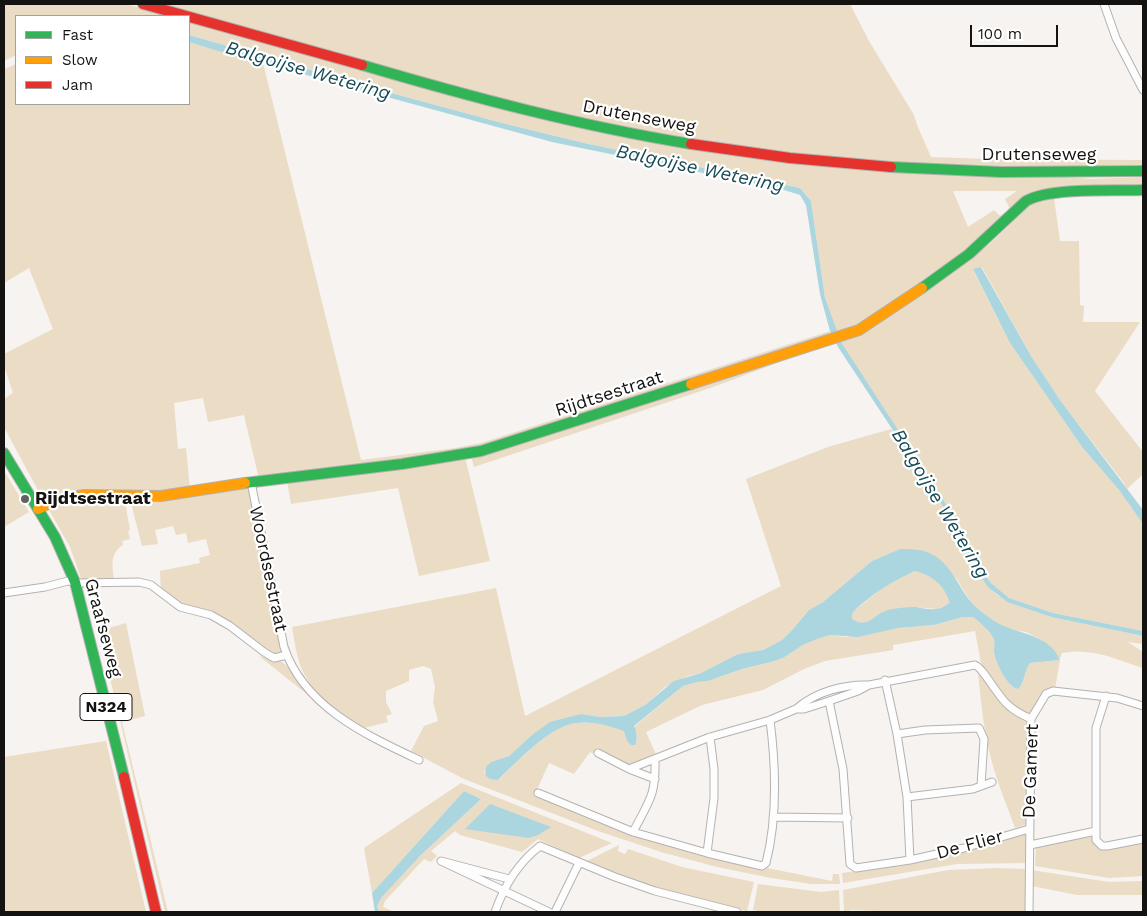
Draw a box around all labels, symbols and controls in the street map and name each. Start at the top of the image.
legend [15,15,190,105]
scale bar [972,15,1060,47]
text: 100 m [978,25,1022,43]
text: Fast [62,26,93,44]
water label: Balgoijse Wetering [223,37,393,105]
text: Slow [62,51,98,69]
text: Jam [62,76,93,94]
street label: Drutenseweg [581,95,697,139]
water label: Balgoijse Wetering [614,140,786,198]
street label: Drutenseweg [982,144,1096,166]
street label: Rijdtsestraat [552,366,666,422]
water label: Balgoijse Wetering [886,425,994,583]
place label: Rijdtsestraat [35,488,151,510]
marker: Rijdtsestraat [19,493,31,505]
street label: Woordsestraat [244,504,292,634]
street label: Graafseweg [79,576,127,680]
road number: N324 [80,694,132,720]
street label: De Gamert [1019,723,1043,819]
street label: De Flier [934,826,1006,864]

